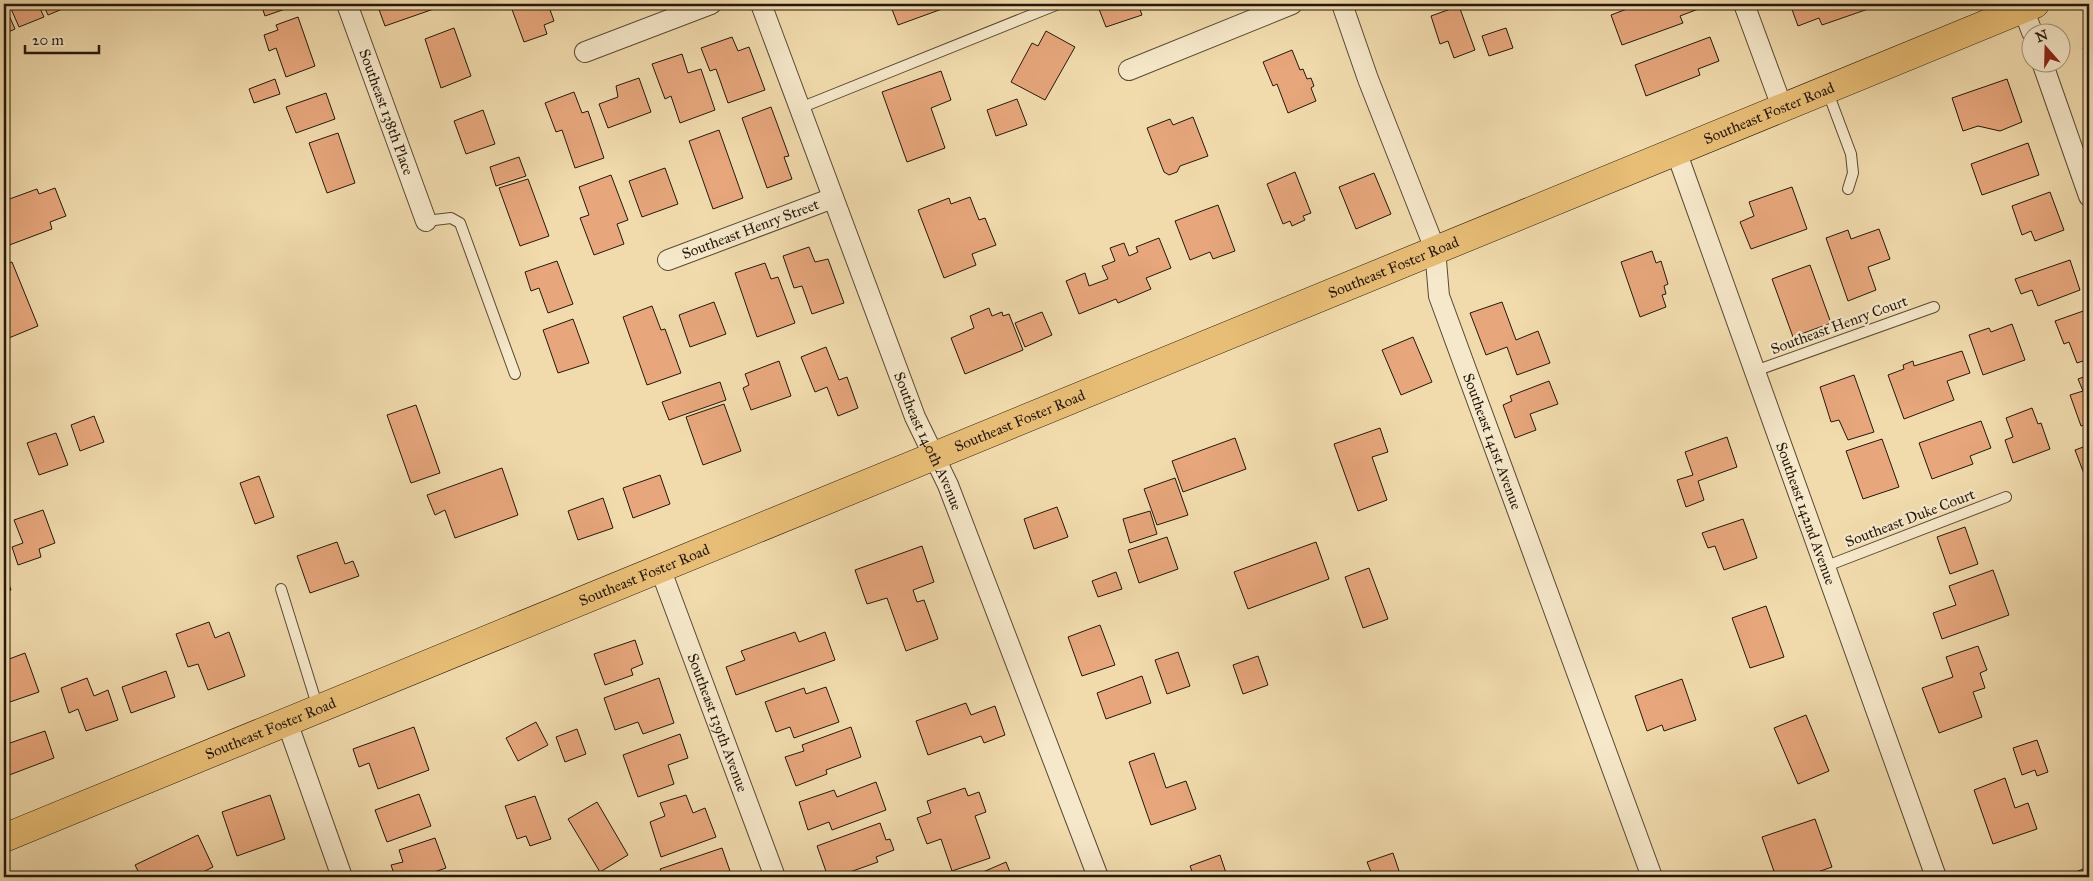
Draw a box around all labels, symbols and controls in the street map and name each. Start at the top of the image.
scale bar [25,22,99,54]
north arrow [2020,22,2070,72]
text: N [2033,26,2050,46]
text: 20 m [32,31,64,49]
street label: Southeast 138th Place [355,47,418,178]
street label: Southeast Foster Road [1701,78,1837,148]
street label: Southeast Henry Street [679,195,822,263]
street label: Southeast Foster Road [1325,232,1462,302]
street label: Southeast Henry Court [1768,292,1911,358]
street label: Southeast 140th Avenue [890,369,966,513]
street label: Southeast 141st Avenue [1459,371,1525,512]
street label: Southeast Foster Road [952,386,1088,456]
street label: Southeast 142nd Avenue [1772,440,1840,587]
street label: Southeast Duke Court [1843,485,1978,551]
street label: Southeast Foster Road [576,540,713,610]
street label: Southeast 139th Avenue [684,651,752,794]
street label: Southeast Foster Road [202,694,339,763]

